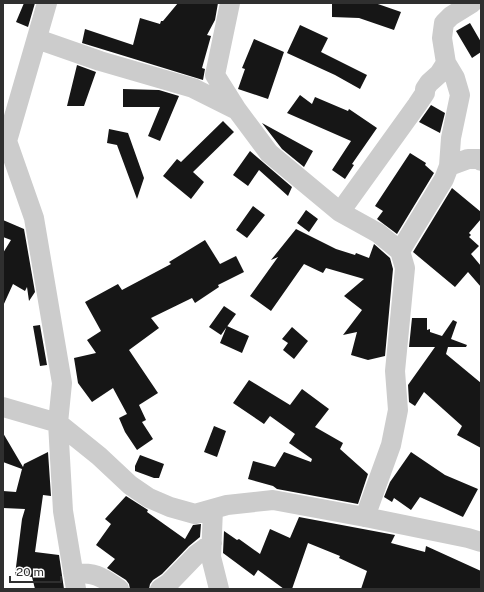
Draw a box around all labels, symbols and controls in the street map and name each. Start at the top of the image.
scale bar [10,558,61,584]
text: 20 m [16,565,44,579]

